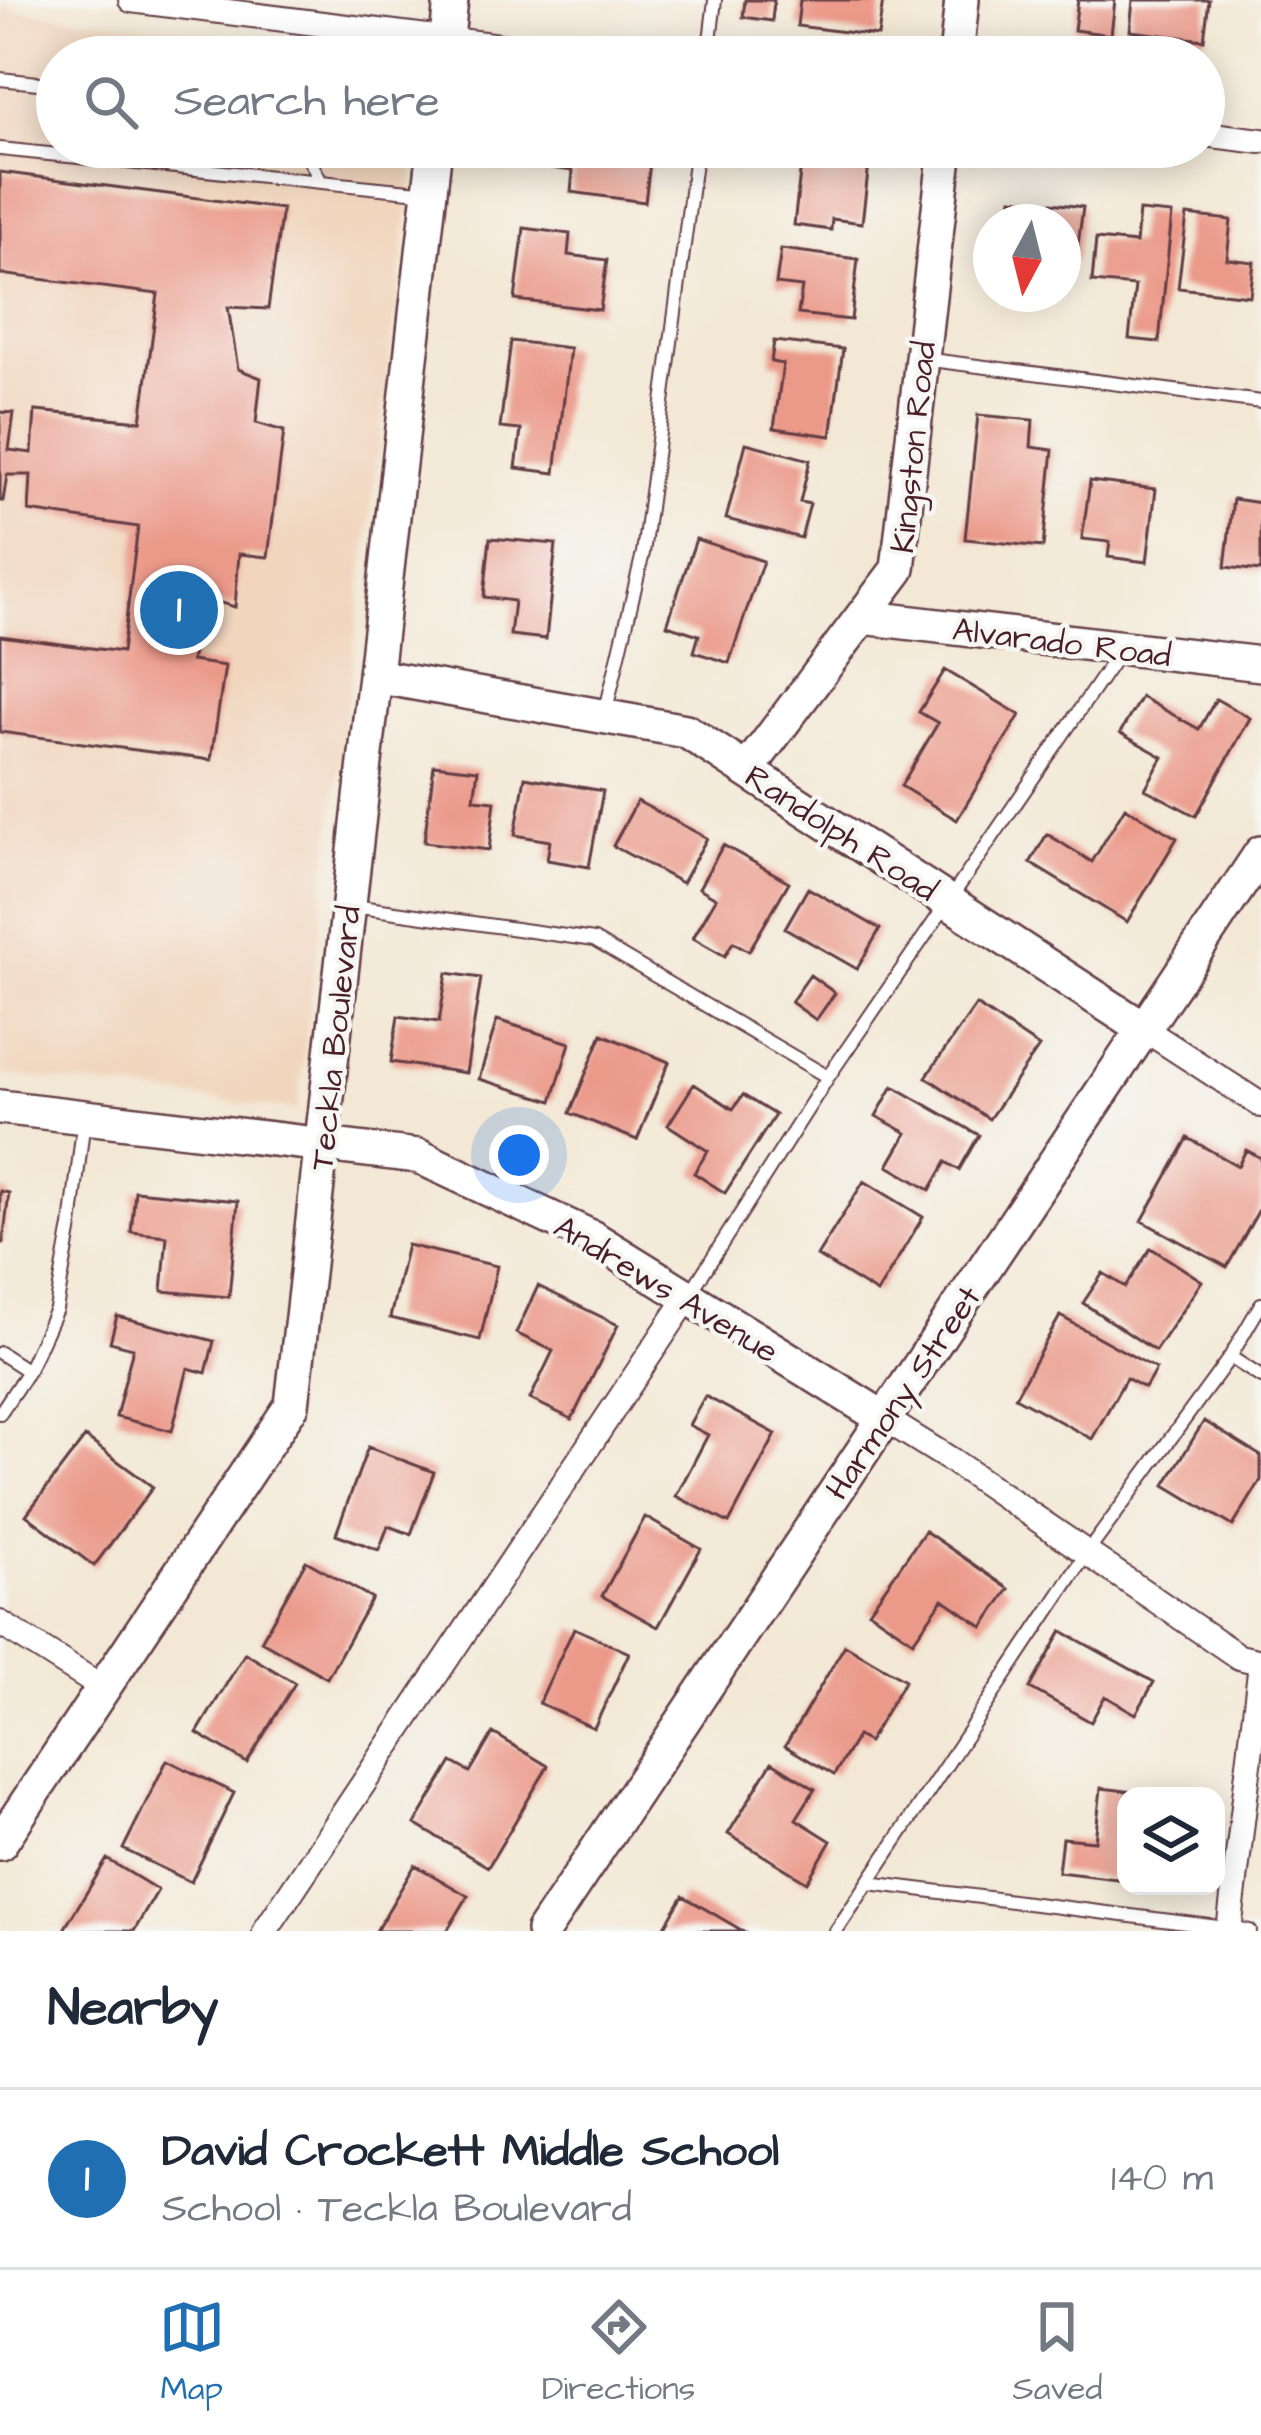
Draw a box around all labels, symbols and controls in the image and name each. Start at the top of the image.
search box [36,36,1225,168]
icon: search [78,69,144,135]
text: Search here [174,71,440,133]
north arrow [973,204,1081,312]
street label: Kingston Road [880,339,950,555]
pin: 1 [140,565,218,655]
street label: Alvarado Road [950,607,1174,679]
street label: Randolph Road [736,754,946,913]
street label: Teckla Boulevard [299,904,373,1173]
your location [489,1125,549,1185]
street label: Andrews Avenue [545,1205,787,1375]
street label: Harmony Street [815,1277,993,1510]
map controls [1117,1787,1225,1895]
button: layers [1117,1787,1225,1895]
text: Nearby [48,1974,218,2045]
text: David Crockett Middle School [162,2121,779,2183]
text: 1 [85,2152,90,2206]
text: 140 m [1111,2152,1213,2206]
text: School · Teckla Boulevard [162,2183,632,2237]
tab: Map [159,2294,225,2412]
tab: Directions [542,2294,695,2412]
tab: Saved [1012,2294,1102,2412]

